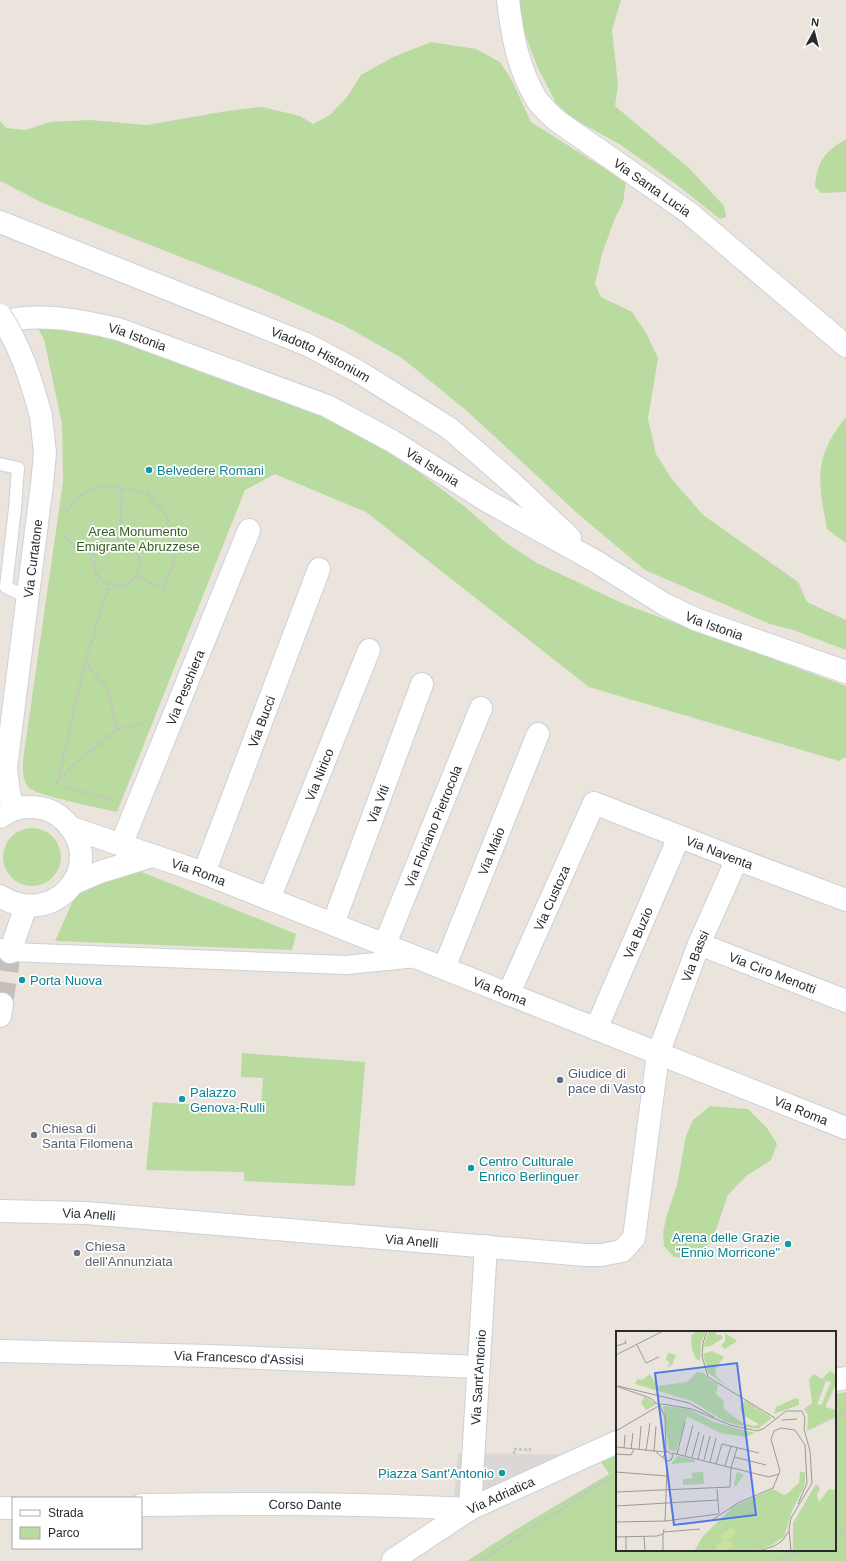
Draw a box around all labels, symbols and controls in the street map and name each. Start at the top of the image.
north arrow [794,12,834,52]
text: N [811,16,820,29]
street label: Via Santa Lucia [610,155,694,220]
street label: Via Istonia [107,320,169,354]
street label: Viadotto Histonium [269,324,373,385]
street label: Via Istonia [403,445,463,490]
place label: Belvedere Romani [157,463,264,478]
marker: Belvedere Romani [144,465,154,475]
street label: Via Curtatone [21,518,45,599]
park label: Area Monumento Emigrante Abruzzese [76,524,200,554]
street label: Via Istonia [683,608,746,644]
street label: Via Peschiera [163,647,208,728]
street label: Via Bucci [245,694,278,750]
street label: Via Nirico [302,746,337,803]
street label: Via Floriano Pietrocola [402,762,465,890]
street label: Via Viti [364,783,392,826]
street label: Via Maio [475,825,508,877]
street label: Via Naventa [684,833,756,873]
street label: Via Roma [169,855,229,889]
street label: Via Custoza [531,863,573,933]
street label: Via Buzio [620,905,656,961]
street label: Via Bassi [679,928,712,984]
street label: Via Ciro Menotti [727,949,818,997]
place label: Porta Nuova [30,973,103,988]
street label: Via Roma [471,974,530,1009]
marker: Porta Nuova [17,975,27,985]
place label: Giudice di pace di Vasto [568,1066,646,1096]
marker: Giudice di pace di Vasto [555,1075,565,1085]
place label: Palazzo Genova-Rulli [190,1085,265,1115]
street label: Via Roma [772,1093,831,1128]
marker: Palazzo Genova-Rulli [177,1094,187,1104]
place label: Chiesa di Santa Filomena [42,1121,134,1151]
marker: Chiesa di Santa Filomena [29,1130,39,1140]
place label: Centro Culturale Enrico Berlinguer [479,1154,579,1184]
marker: Centro Culturale Enrico Berlinguer [466,1163,476,1173]
street label: Via Anelli [62,1205,116,1223]
place label: Arena delle Grazie "Ennio Morricone" [672,1230,780,1260]
street label: Via Anelli [385,1231,439,1251]
place label: Chiesa dell'Annunziata [85,1239,174,1269]
marker: Arena delle Grazie "Ennio Morricone" [783,1239,793,1249]
marker: Chiesa dell'Annunziata [72,1248,82,1258]
street label: Via Sant'Antonio [468,1329,489,1425]
inset map [616,1331,836,1551]
street label: Via Francesco d'Assisi [174,1348,304,1368]
place label: Piazza Sant'Antonio [378,1466,494,1481]
marker: Piazza Sant'Antonio [497,1468,507,1478]
street label: Via Adriatica [465,1473,537,1517]
legend [12,1497,142,1549]
street label: Corso Dante [268,1497,342,1512]
text: Strada [48,1506,84,1520]
text: Parco [48,1526,80,1540]

